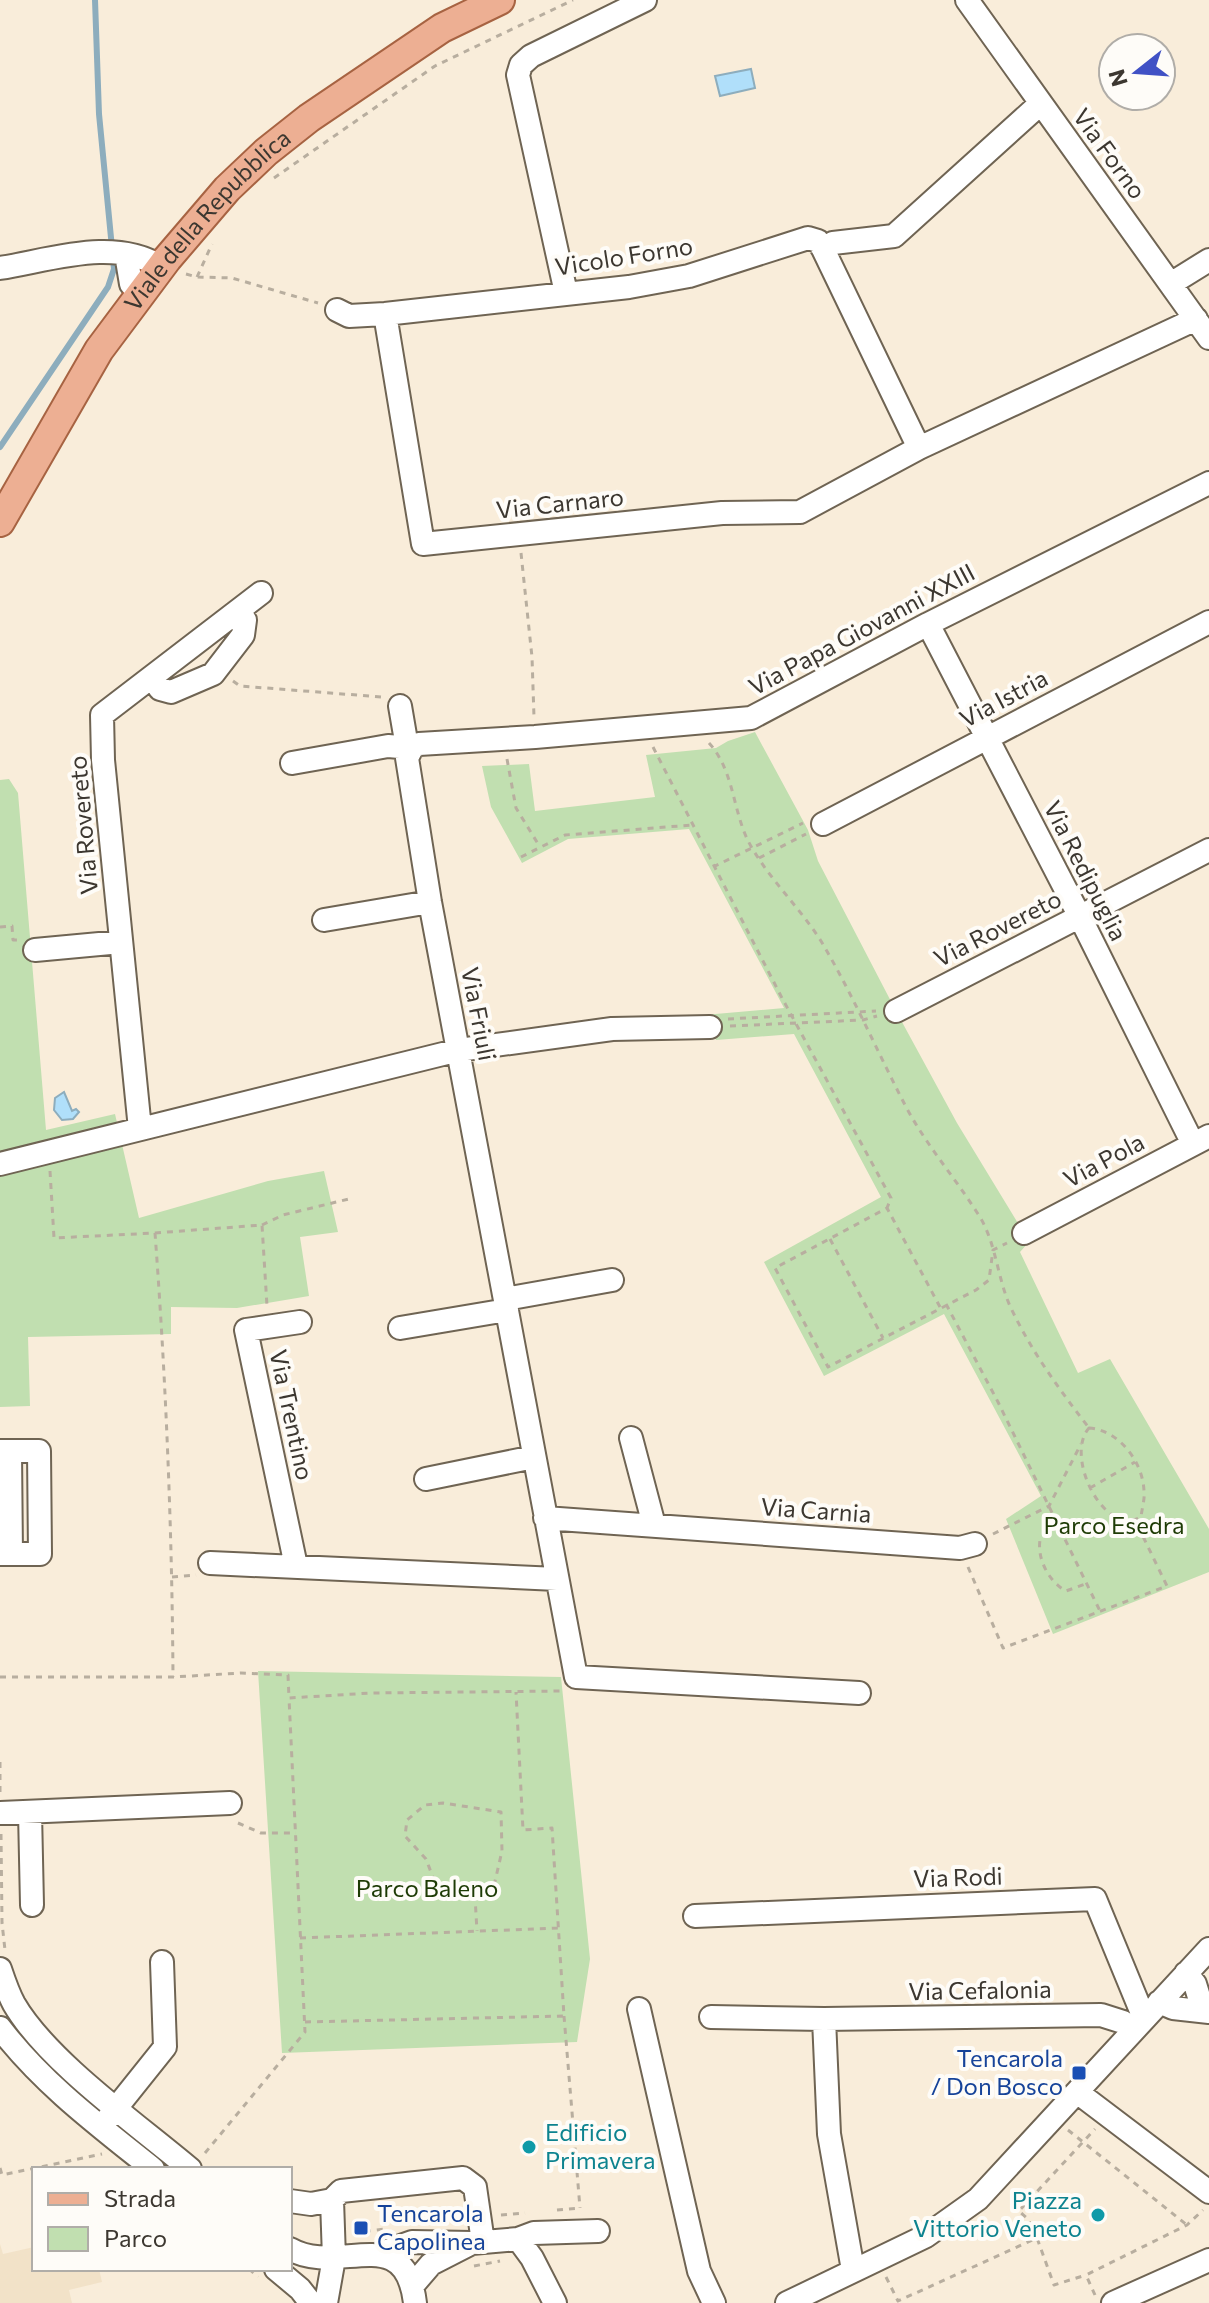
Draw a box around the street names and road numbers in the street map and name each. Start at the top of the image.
street label: Via Forno [1068,102,1153,204]
street label: Viale della Repubblica [117,122,296,316]
street label: Vicolo Forno [553,230,695,281]
street label: Via Carnaro [495,481,625,524]
street label: Via Papa Giovanni XXIII [743,557,979,701]
street label: Via Istria [954,662,1052,733]
street label: Via Rovereto [62,755,103,896]
street label: Via Redipuglia [1039,795,1134,945]
street label: Via Rovereto [929,883,1066,972]
street label: Via Friuli [456,964,503,1063]
street label: Via Pola [1058,1126,1149,1193]
street label: Via Trentino [264,1347,320,1483]
street label: Via Carnia [760,1491,872,1528]
street label: Via Rodi [913,1860,1003,1893]
street label: Via Cefalonia [908,1974,1052,2005]

